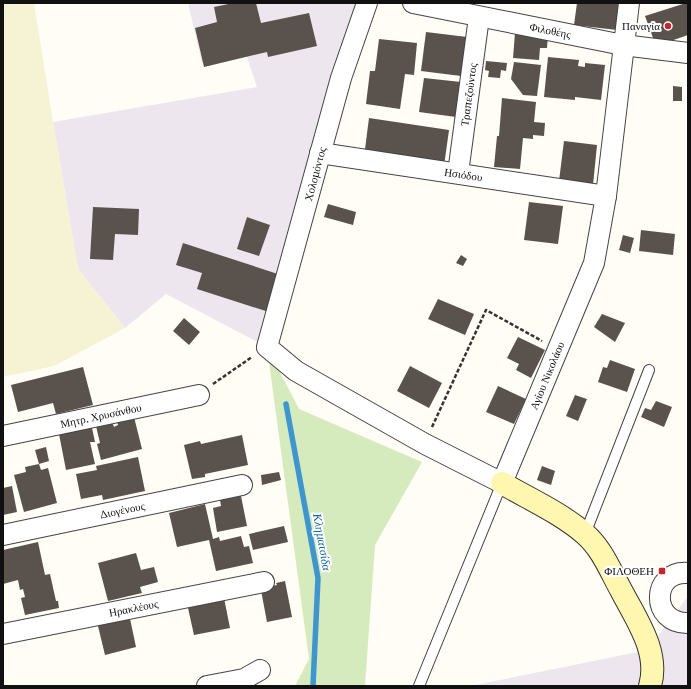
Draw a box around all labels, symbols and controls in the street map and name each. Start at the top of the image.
street label: Φιλοθέης [528,19,573,42]
place label: Παναγία [622,19,660,33]
marker: Παναγία [663,21,673,31]
street label: Τραπεζούντος [457,62,480,127]
street label: Χολομόντος [301,145,329,203]
street label: Ησιόδου [443,165,484,184]
street label: Αγίου Νικολάου [526,339,568,412]
street label: Μητρ. Χρυσάνθου [59,400,143,431]
street label: Διογένους [99,498,147,522]
water label: Κληματσίδα [310,511,335,572]
place label: ΦΙΛΟΘΕΗ [604,564,654,578]
marker: ΦΙΛΟΘΕΗ [657,566,667,576]
street label: Ηρακλέους [108,596,160,620]

